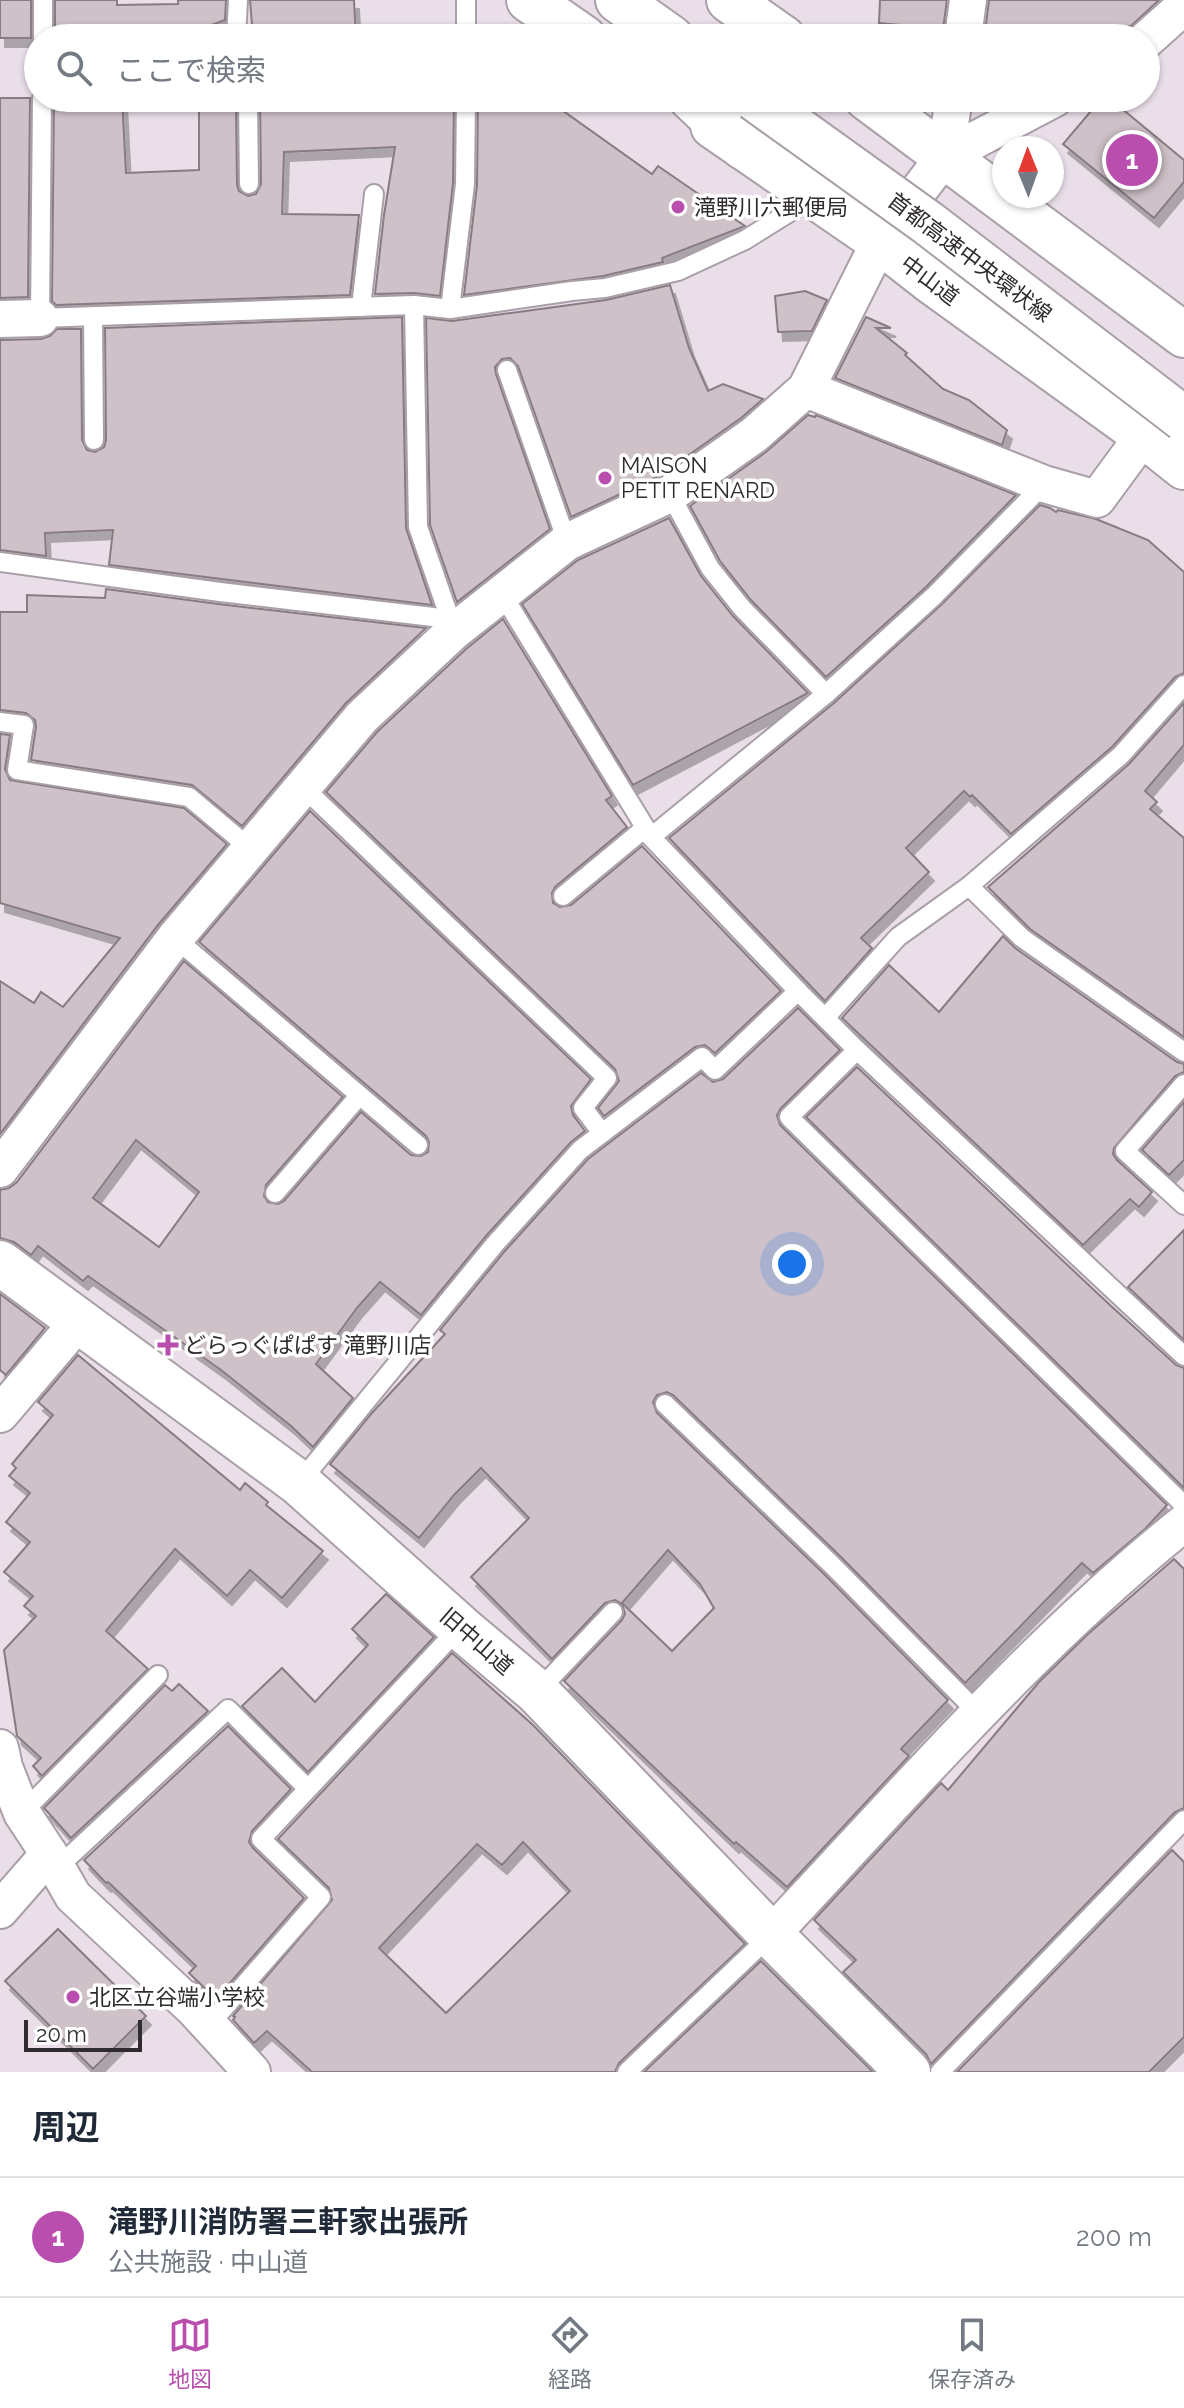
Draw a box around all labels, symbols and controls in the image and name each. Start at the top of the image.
search box [24,24,1160,112]
icon: search [52,46,96,90]
text: ここで検索 [116,53,266,88]
pin: 1 [1106,130,1158,190]
north arrow [992,136,1064,208]
street label: 首都高速中央環状線 [883,187,1057,327]
place label: 滝野川六郵便局 [694,194,848,220]
marker: 滝野川六郵便局 [669,198,687,216]
street label: 中山道 [896,250,964,310]
place label: MAISON PETIT RENARD [621,452,775,503]
marker: MAISON PETIT RENARD [596,469,614,487]
your location [772,1244,812,1284]
place label: どらっぐぱぱす 滝野川店 [184,1332,432,1358]
marker: どらっぐぱぱす 滝野川店 [159,1336,177,1354]
street label: 旧中山道 [435,1602,519,1680]
place label: 北区立谷端小学校 [89,1984,265,2010]
marker: 北区立谷端小学校 [64,1988,82,2006]
scale bar [24,2016,142,2052]
text: 20 m [36,2021,87,2047]
text: 周辺 [32,2107,100,2147]
text: 滝野川消防署三軒家出張所 [108,2204,468,2239]
text: 1 [52,2222,64,2252]
text: 200 m [1076,2222,1152,2252]
text: 公共施設 · 中山道 [108,2247,308,2277]
tab: 地図 [168,2313,212,2393]
tab: 経路 [548,2313,592,2393]
tab: 保存済み [928,2313,1016,2393]

